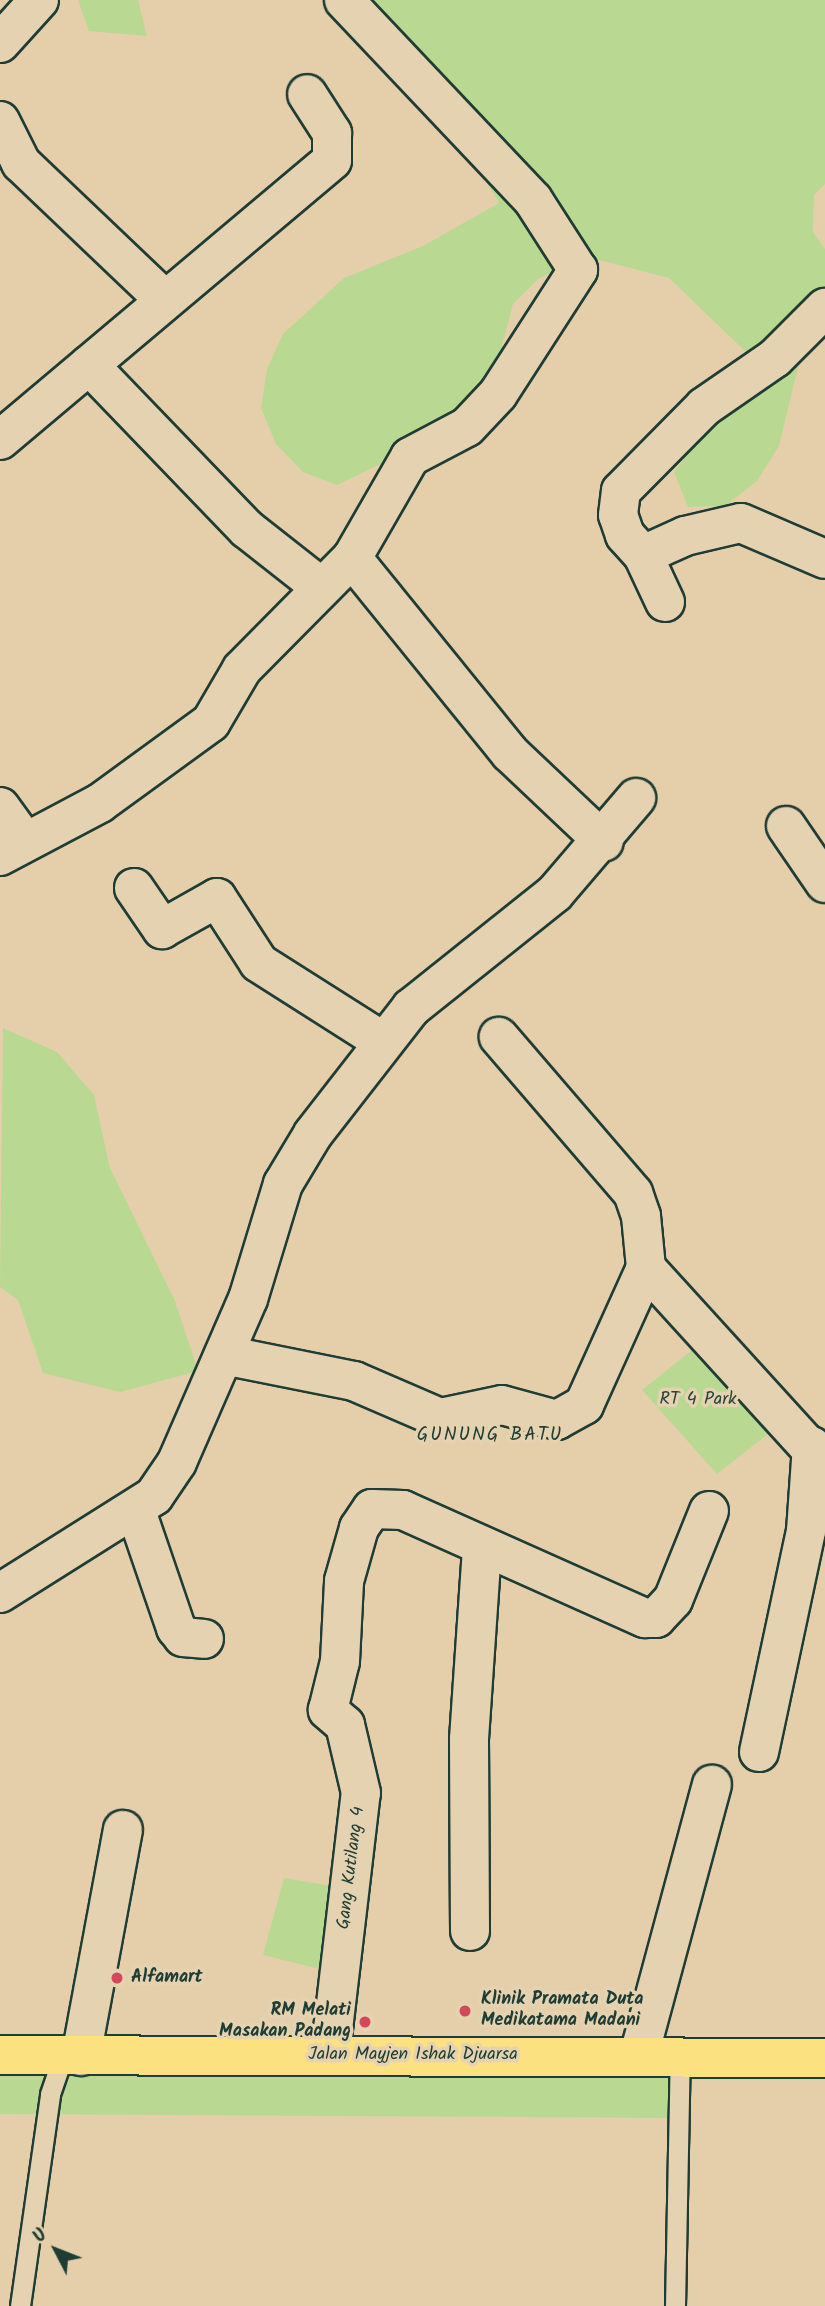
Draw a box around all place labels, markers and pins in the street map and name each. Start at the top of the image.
place label: Alfamart [131,1967,203,1989]
marker: Alfamart [109,1970,125,1986]
place label: Klinik Pramata Duta Medikatama Madani [481,1990,644,2032]
place label: RM Melati Masakan Padang [219,2001,351,2044]
marker: Klinik Pramata Duta Medikatama Madani [455,2001,475,2021]
marker: RM Melati Masakan Padang [357,2014,373,2030]

